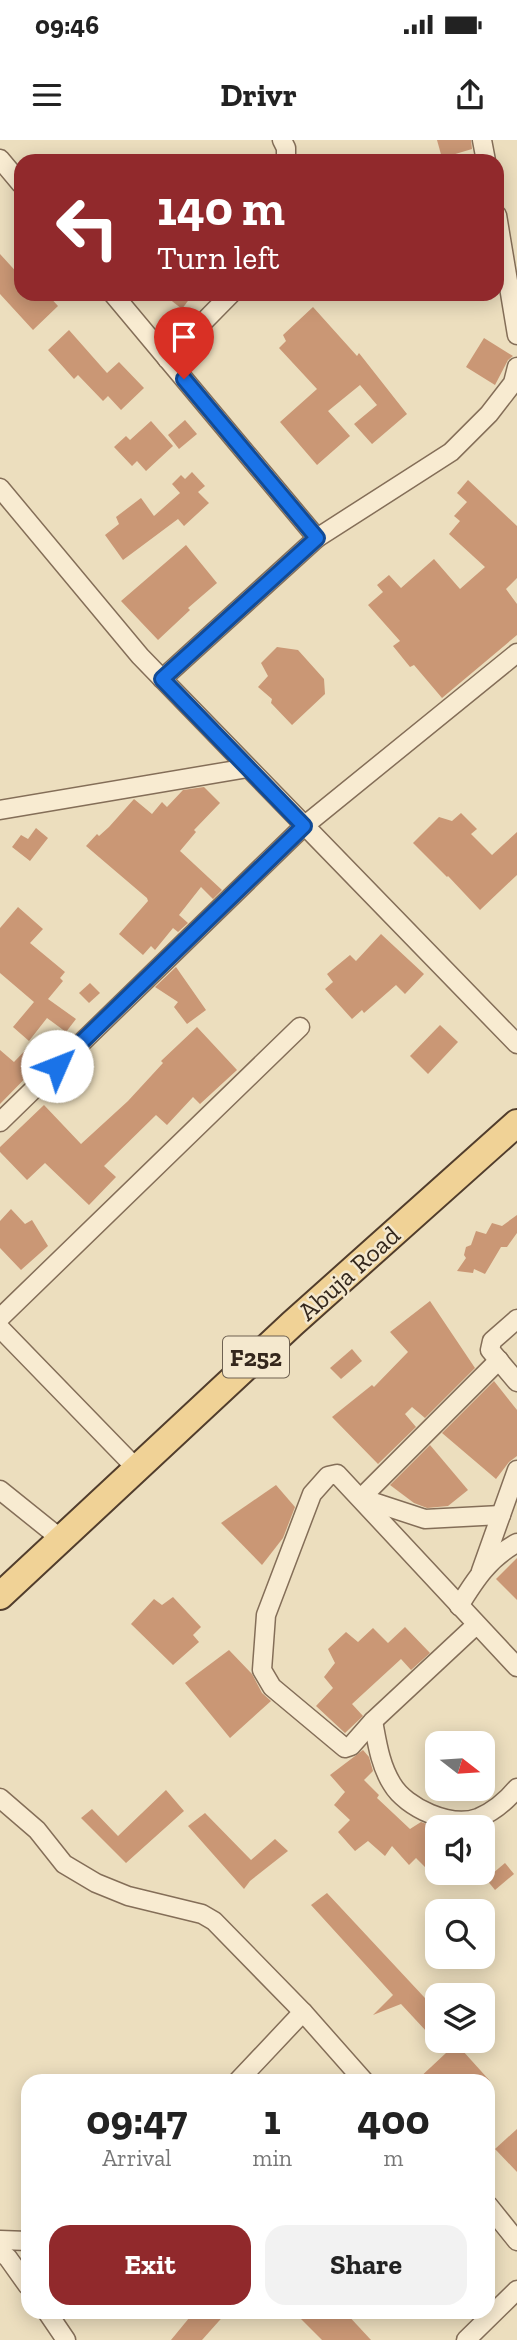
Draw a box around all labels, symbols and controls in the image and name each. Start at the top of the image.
text: 09:46 [35,9,99,41]
icon: menu [28,76,66,114]
text: Drivr [220,76,297,114]
icon: share [451,76,489,114]
text: 140 m [157,179,285,238]
icon: left [42,182,133,273]
text: Turn left [157,239,279,277]
pin [154,307,214,379]
icon: arrive [165,318,203,356]
position arrow [20,1029,94,1103]
street label: Abuja Road [291,1219,407,1327]
road number: F252 [223,1336,289,1378]
north arrow [425,1731,495,1801]
map controls [425,1731,495,2053]
button: sound [425,1815,495,1885]
button: search [425,1899,495,1969]
button: layers [425,1983,495,2053]
text: 09:47 [86,2094,187,2145]
text: 1 [264,2094,281,2145]
text: 400 [357,2094,430,2145]
text: Arrival [102,2144,171,2172]
text: min [253,2144,292,2172]
text: m [384,2144,403,2172]
button: Exit [49,2225,251,2305]
button: Share [265,2225,467,2305]

